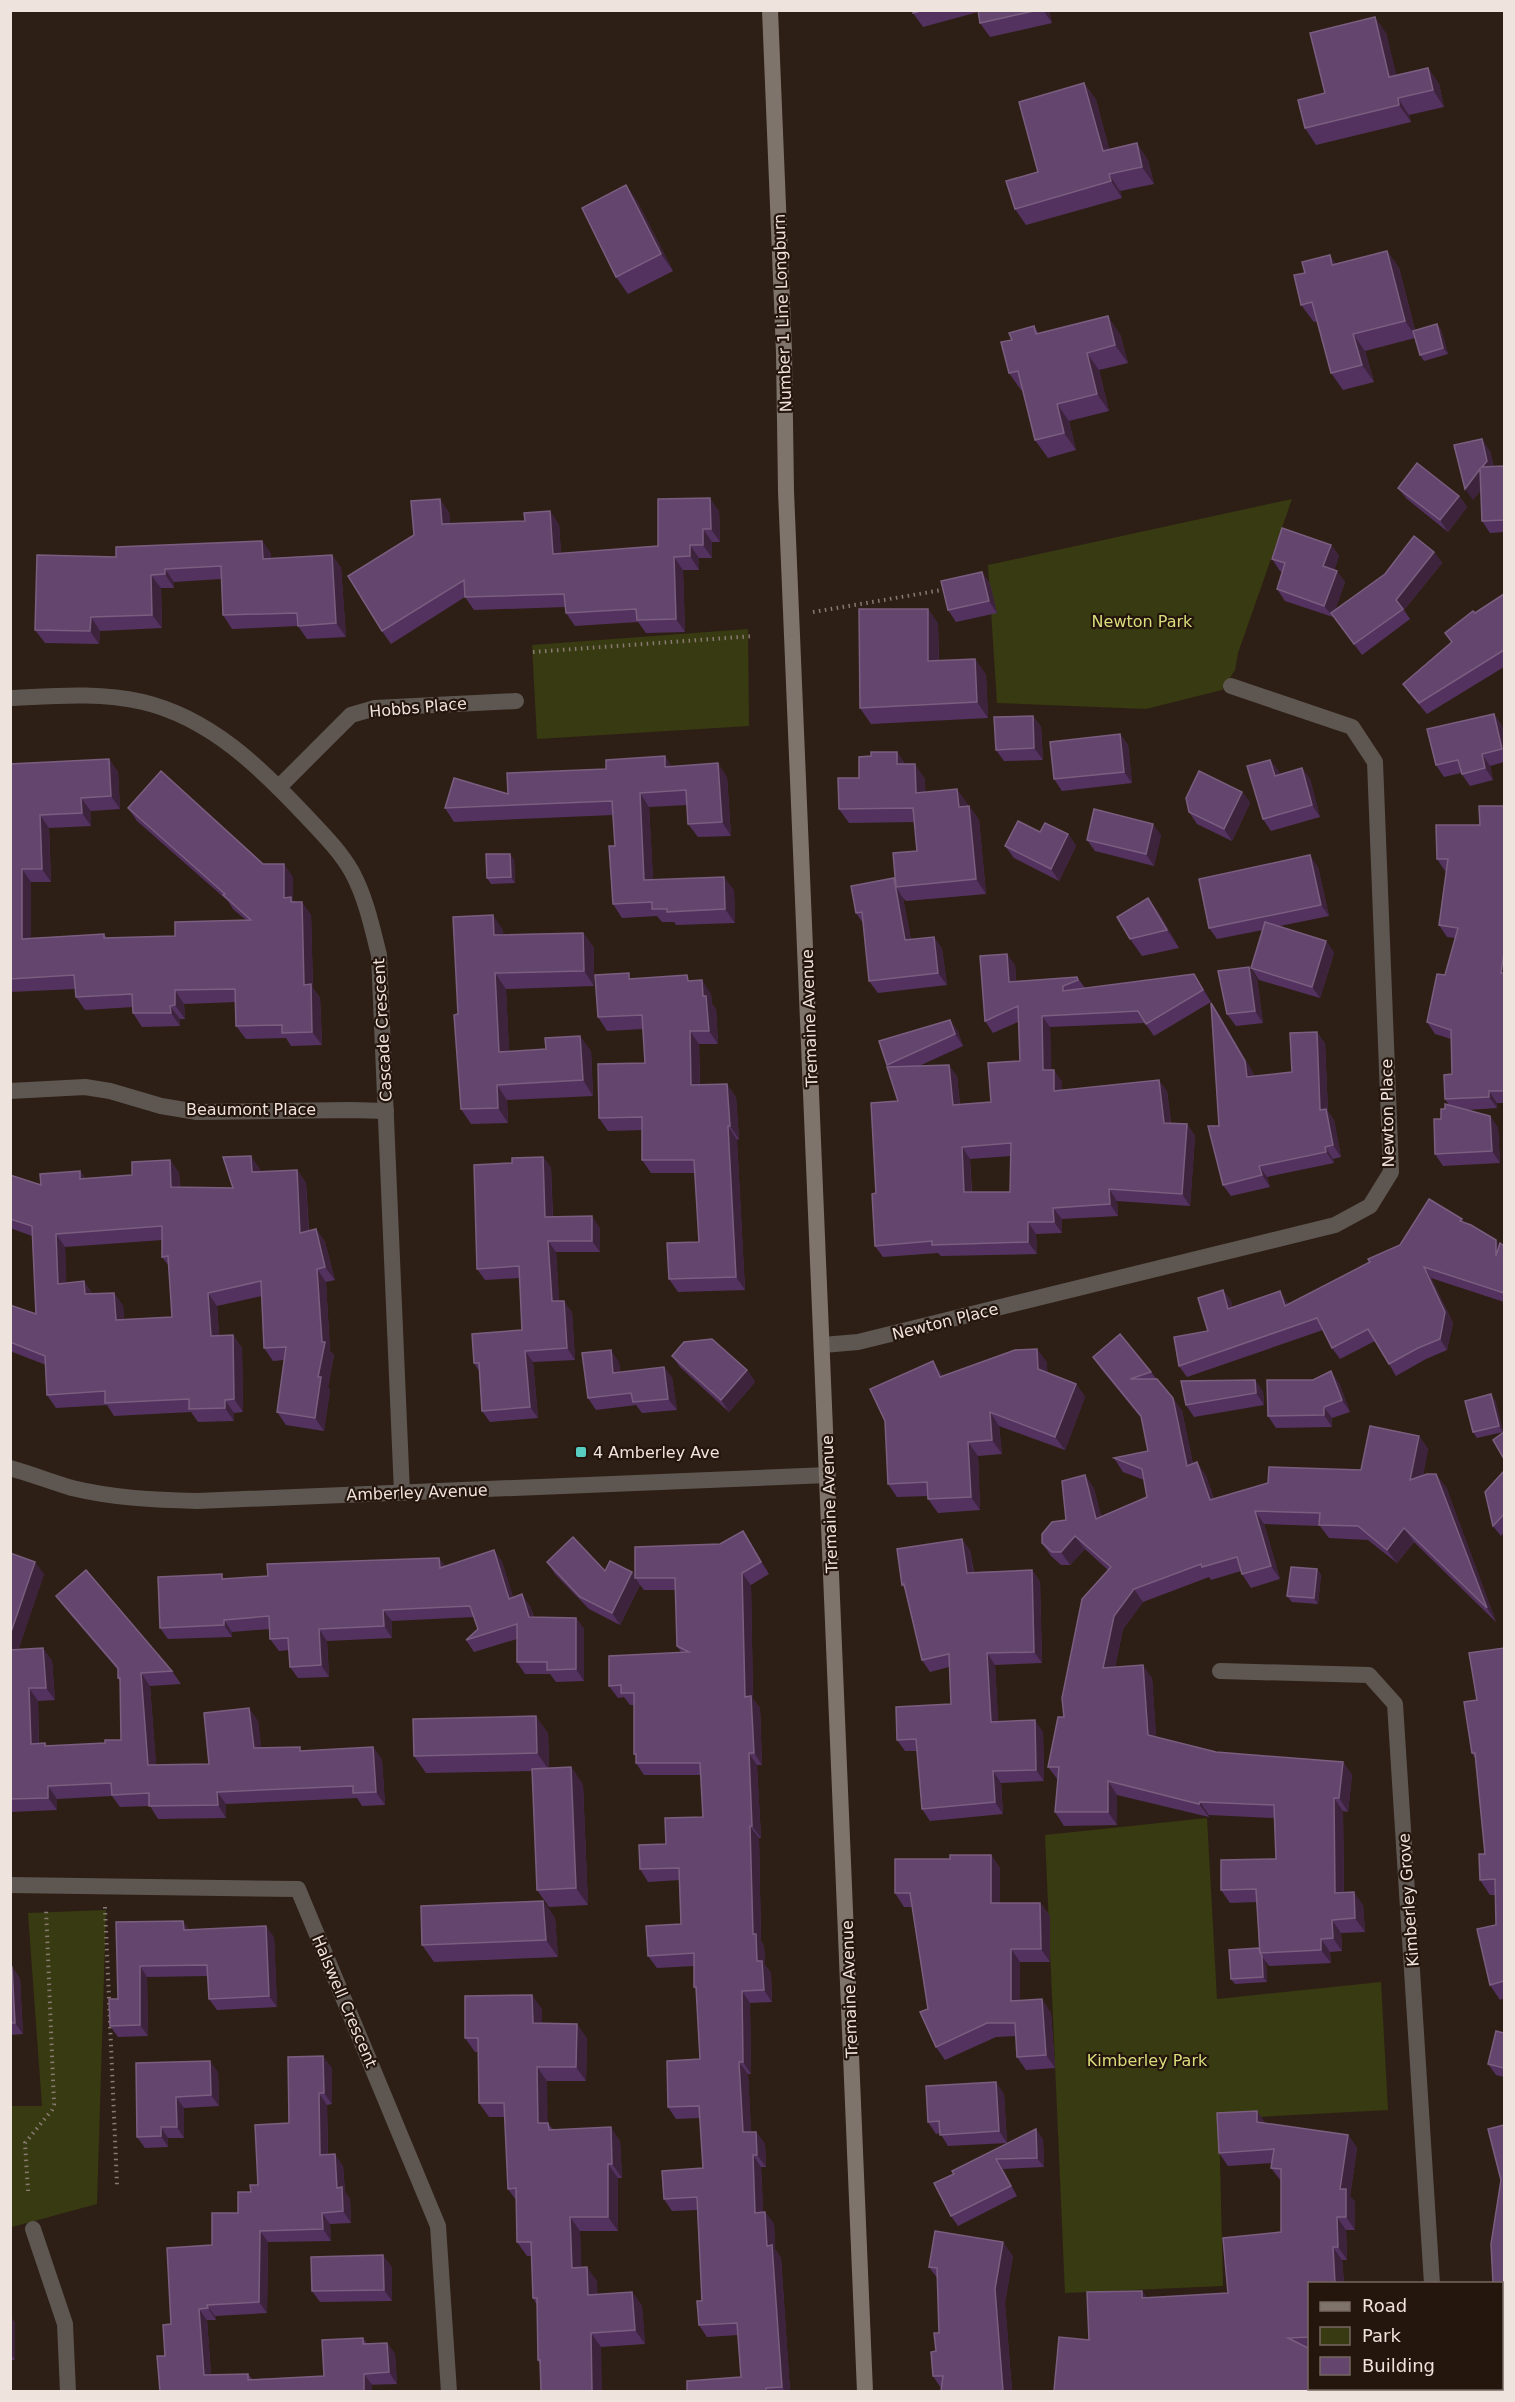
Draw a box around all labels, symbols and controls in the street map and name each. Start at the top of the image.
street label: Number 1 Line Longburn [770,213,795,413]
park label: Newton Park [1092,612,1193,631]
street label: Hobbs Place [368,694,468,721]
street label: Tremaine Avenue [798,949,821,1088]
street label: Cascade Crescent [369,958,396,1102]
street label: Newton Place [1377,1058,1398,1168]
street label: Beaumont Place [186,1100,316,1119]
street label: Newton Place [890,1299,1000,1344]
street label: Tremaine Avenue [818,1435,841,1574]
place label: 4 Amberley Ave [593,1443,720,1462]
marker: 4 Amberley Ave [574,1445,588,1459]
street label: Amberley Avenue [346,1481,488,1504]
street label: Kimberley Grove [1394,1833,1423,1967]
street label: Tremaine Avenue [838,1920,861,2059]
street label: Halswell Crescent [308,1932,381,2070]
park label: Kimberley Park [1087,2051,1208,2070]
legend [1308,2282,1503,2390]
text: Road [1362,2295,1407,2316]
text: Park [1362,2325,1401,2346]
text: Building [1362,2355,1435,2376]

